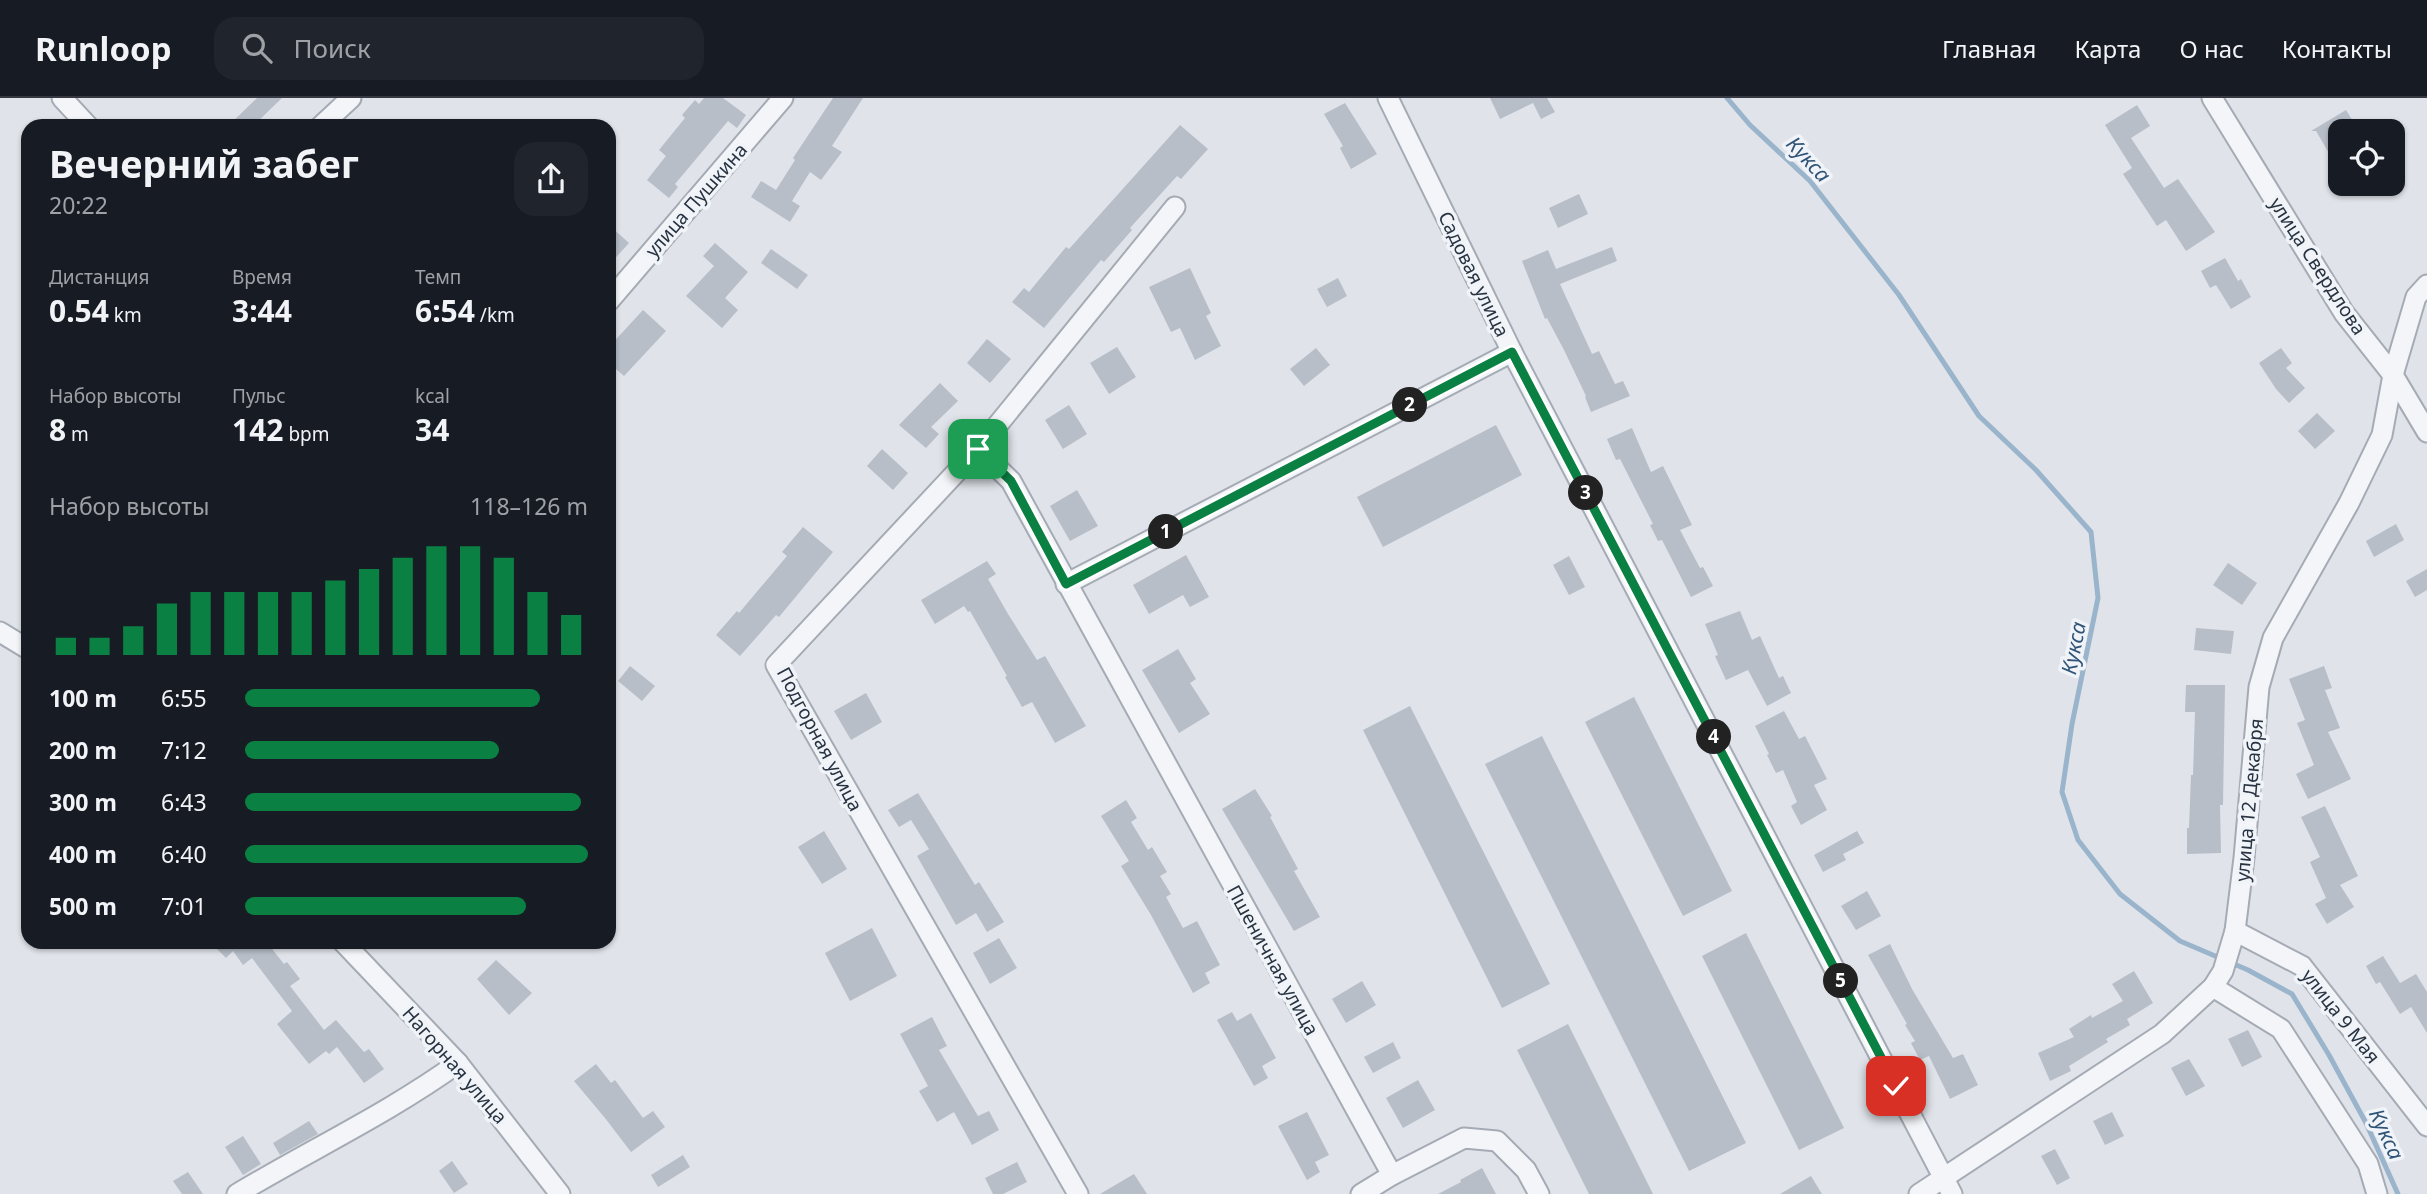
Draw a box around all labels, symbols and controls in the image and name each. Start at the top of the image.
search box [214,17,704,80]
text: Runloop [35,26,172,71]
icon: search [238,29,276,67]
text: Поиск [294,30,371,66]
text: Главная [1942,32,2036,65]
text: Карта [2074,32,2141,65]
text: О нас [2179,32,2244,65]
text: Контакты [2282,32,2392,65]
map controls [2328,119,2405,196]
button: locate [2328,119,2405,196]
water label: Кукса [1781,130,1837,188]
text: Вечерний забег [49,137,359,189]
street label: улица Пушкина [639,137,753,263]
button: share [514,142,588,216]
text: 20:22 [49,189,108,221]
street label: улица Свердлова [2264,192,2372,340]
street label: Садовая улица [1432,207,1516,341]
text: Дистанция [49,264,149,290]
text: Время [232,264,292,290]
text: Темп [415,264,461,290]
text: 0.54 [49,290,109,331]
text: 3:44 [232,290,292,331]
text: 6:54 [415,290,475,331]
text: km [109,302,142,328]
text: /km [475,302,515,328]
text: Набор высоты [49,383,181,409]
text: Пульс [232,383,286,409]
text: kcal [415,383,450,409]
pin: 2 [1392,388,1428,422]
text: 2 [1404,391,1415,417]
text: 8 [49,409,66,450]
text: 142 [232,409,283,450]
text: 34 [415,409,449,450]
pin [948,419,1008,479]
text: m [66,421,89,447]
text: bpm [283,421,330,447]
icon: arrive [959,430,997,468]
pin: 3 [1568,476,1604,510]
text: 3 [1580,479,1591,505]
text: Набор высоты [49,490,209,522]
text: 118–126 m [470,490,588,522]
pin: 1 [1148,514,1184,550]
text: 1 [1160,518,1171,544]
water label: Кукса [2054,619,2092,677]
street label: Подгорная улица [771,662,869,816]
text: 100 m [49,682,117,714]
text: 6:55 [161,682,207,714]
street label: улица 12 Декабря [2229,717,2269,883]
pin: 4 [1696,720,1732,754]
text: 4 [1708,723,1719,749]
text: 200 m [49,734,117,766]
text: 7:12 [161,734,207,766]
text: 300 m [49,786,117,818]
text: 6:43 [161,786,207,818]
text: 400 m [49,838,117,870]
text: 6:40 [161,838,207,870]
street label: Пшеничная улица [1221,880,1325,1040]
text: 500 m [49,890,117,922]
text: 7:01 [161,890,207,922]
street label: улица 9 Мая [2296,963,2386,1069]
pin: 5 [1824,964,1858,998]
text: 5 [1835,967,1846,993]
street label: Нагорная улица [397,1001,513,1129]
pin [1866,1056,1926,1116]
icon: check [1877,1067,1915,1105]
water label: Кукса [2363,1104,2411,1164]

